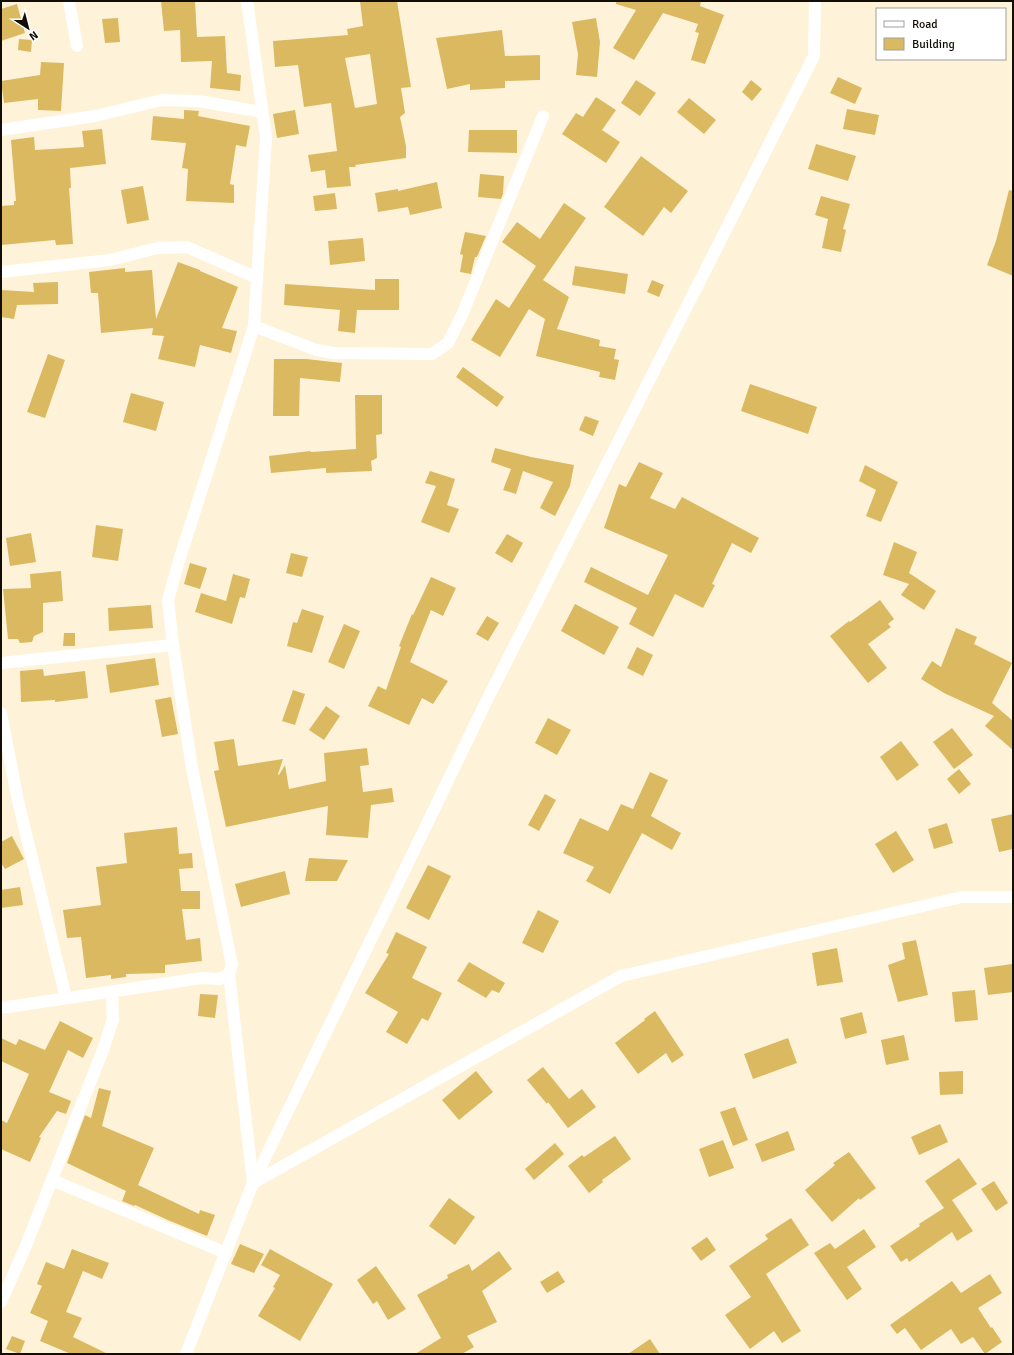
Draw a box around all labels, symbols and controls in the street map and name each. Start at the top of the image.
north arrow [8,8,48,48]
legend [876,8,1006,60]
text: Road [912,17,938,32]
text: N [27,28,41,43]
text: Building [912,37,955,52]

